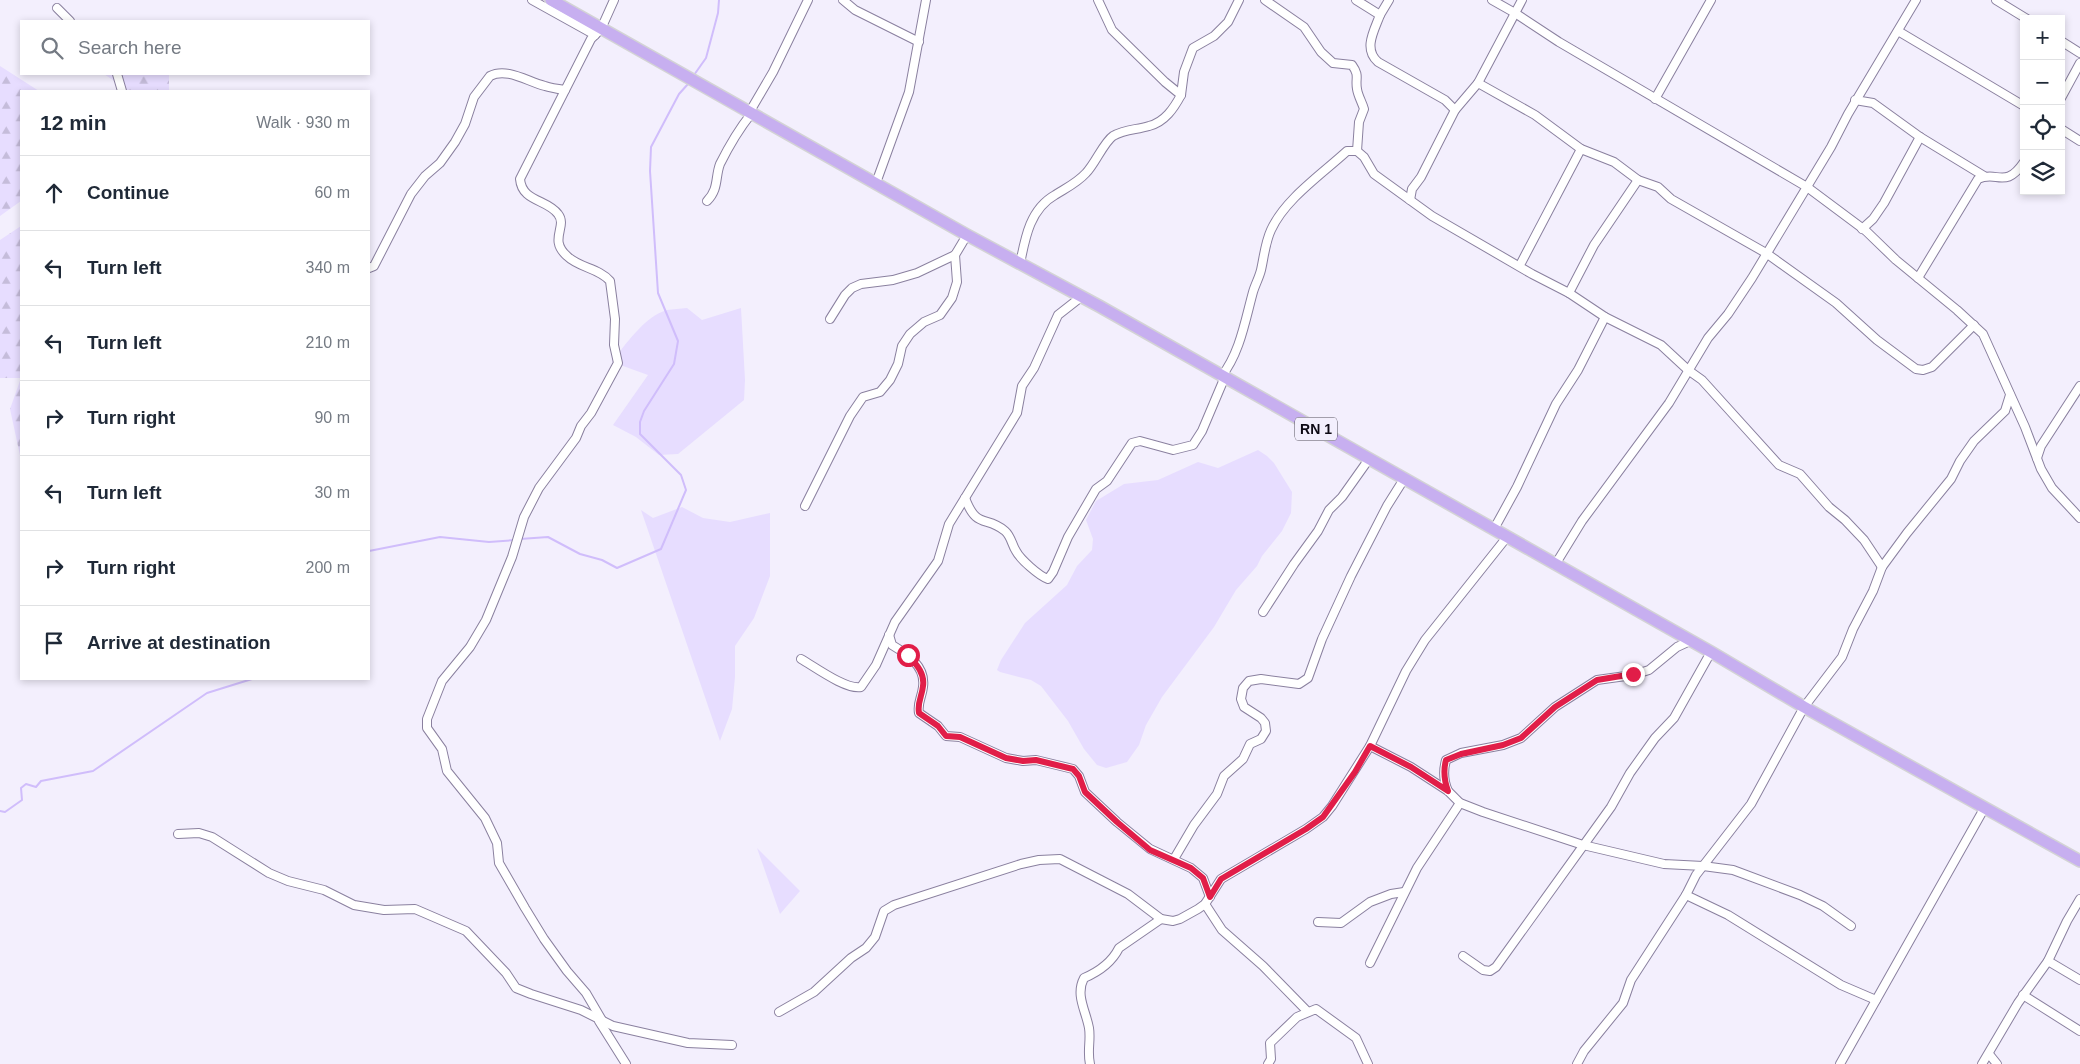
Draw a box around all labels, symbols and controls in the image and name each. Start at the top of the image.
map controls [2020,15,2065,195]
button: + [2020,15,2065,60]
search box [20,20,370,75]
icon: search [38,34,66,62]
text: Search here [78,37,182,58]
button: − [2020,60,2065,105]
button: locate [2020,105,2065,150]
text: 12 min [40,111,107,134]
text: Walk · 930 m [256,114,350,131]
button: layers [2020,150,2065,195]
icon: ahead [40,179,68,207]
text: Continue [87,182,169,203]
text: 60 m [314,184,350,201]
icon: left [40,254,68,282]
text: Turn left [87,257,162,278]
text: 340 m [306,259,350,276]
icon: left [40,329,68,357]
text: Turn left [87,332,162,353]
text: 210 m [306,334,350,351]
icon: right [40,404,68,432]
text: Turn right [87,407,175,428]
text: 90 m [314,409,350,426]
road number: RN 1 [1295,418,1337,440]
icon: left [40,479,68,507]
text: Turn left [87,482,162,503]
text: 30 m [314,484,350,501]
icon: right [40,554,68,582]
text: Turn right [87,557,175,578]
text: 200 m [306,559,350,576]
icon: arrive [40,629,68,657]
text: Arrive at destination [87,632,271,653]
route start [897,644,920,667]
route end [1622,663,1645,686]

